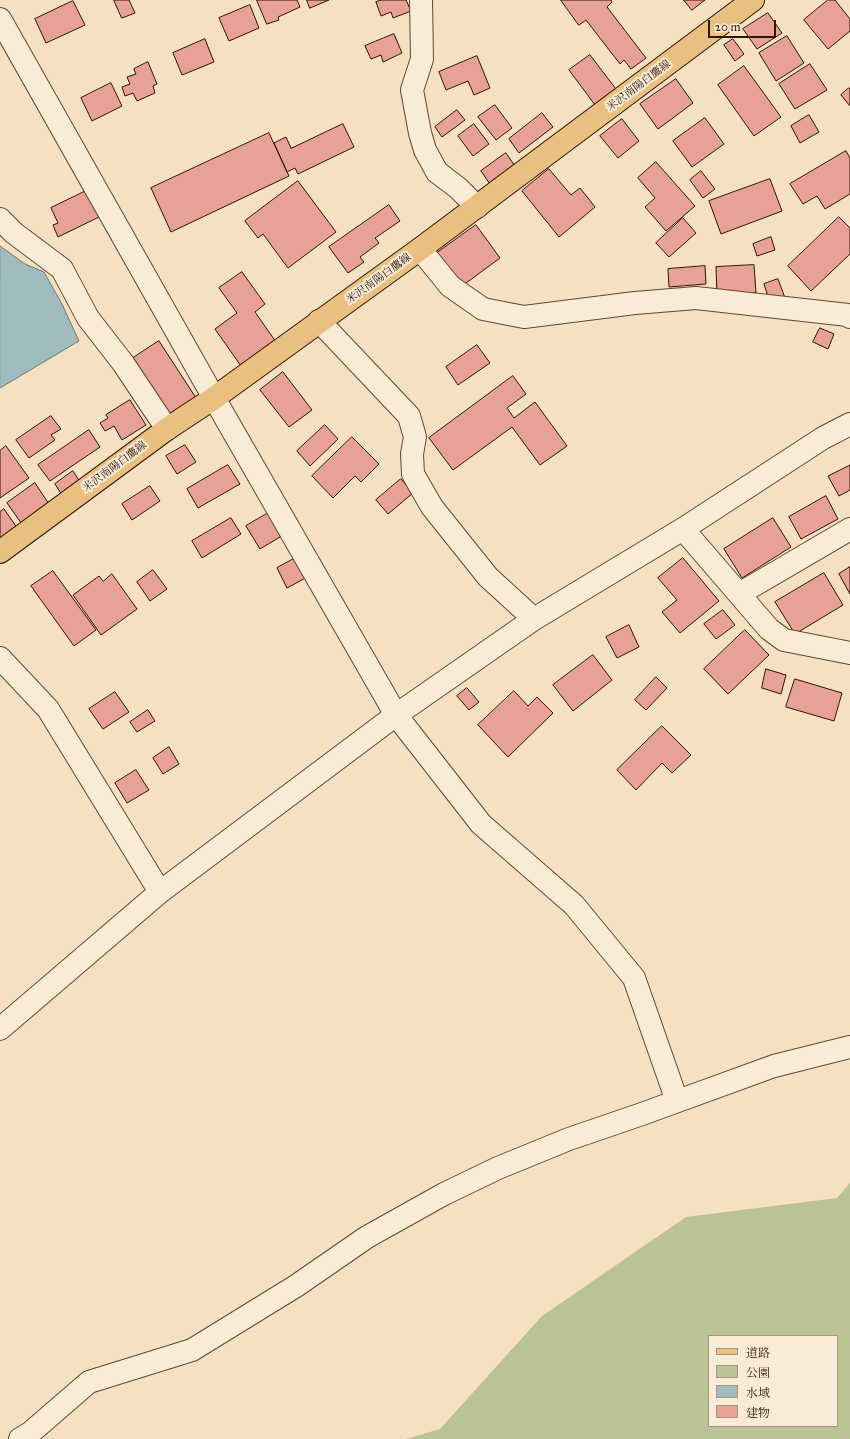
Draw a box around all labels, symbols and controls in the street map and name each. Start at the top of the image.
scale bar [710,12,778,38]
text: 20 m [715,20,741,34]
street label: 米沢南陽白鷹線 [604,58,674,114]
street label: 米沢南陽白鷹線 [344,251,414,307]
street label: 米沢南陽白鷹線 [80,439,150,495]
legend [708,1335,838,1427]
text: 道路 [746,1346,770,1360]
text: 公園 [746,1366,770,1380]
text: 水域 [746,1386,770,1400]
text: 建物 [746,1406,770,1420]

